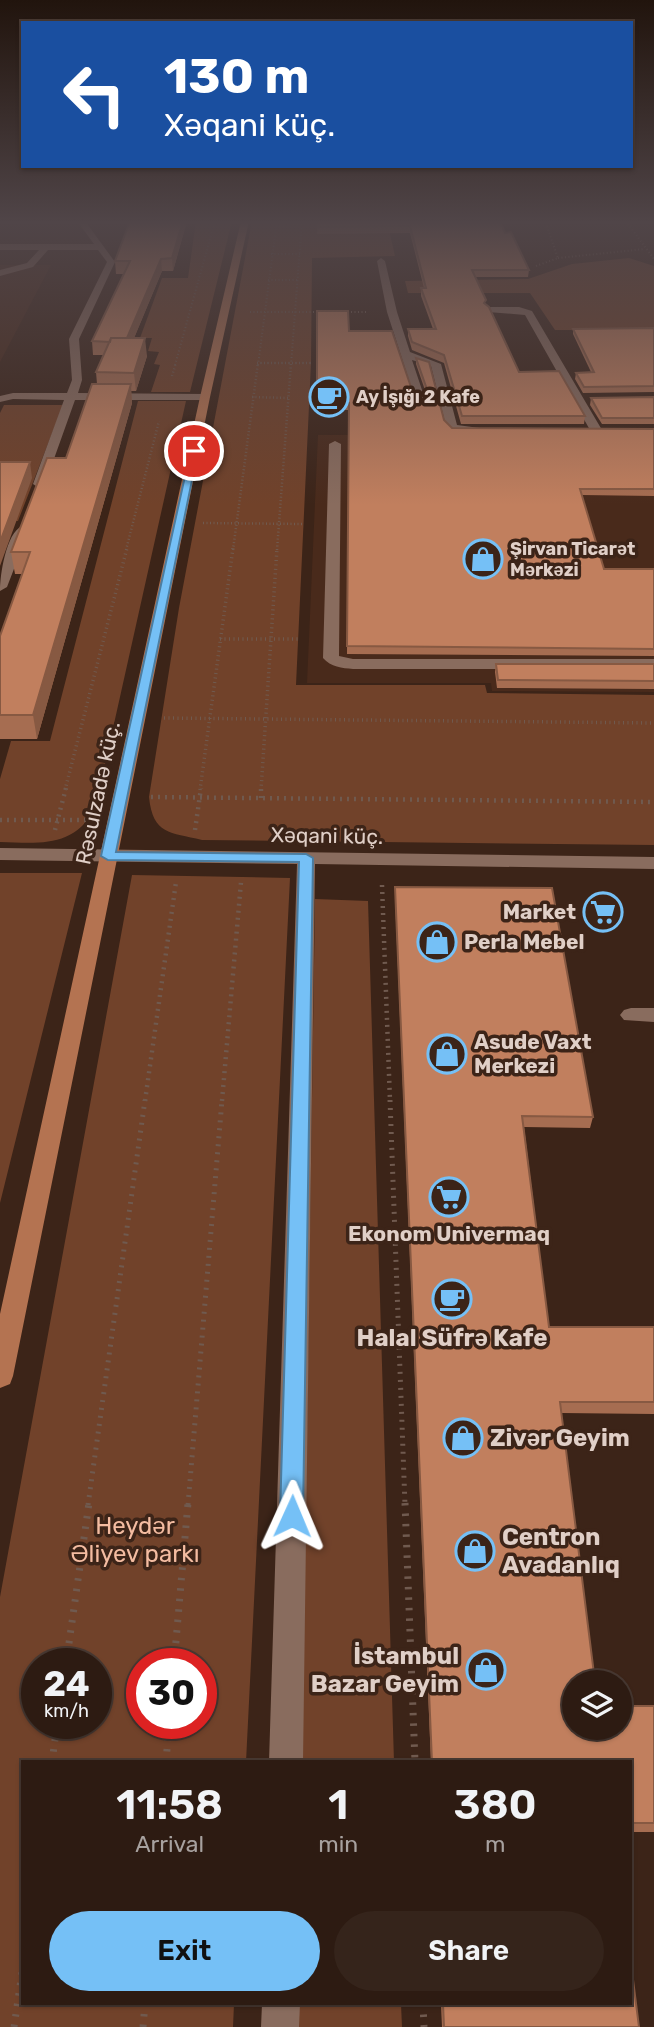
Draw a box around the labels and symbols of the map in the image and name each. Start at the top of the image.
cafe icon: Ay İşığı 2 Kafe [308,376,350,418]
place label: Ay İşığı 2 Kafe [356,386,480,408]
pin [164,421,224,481]
shop icon: Şirvan Ticarət Mərkəzi [462,538,504,580]
place label: Şirvan Ticarət Mərkəzi [510,538,635,581]
street label: Rəsulzadə küç. [70,719,125,867]
street label: Xəqani küç. [271,822,383,849]
supermarket icon: Market [582,891,624,933]
place label: Market [503,899,576,924]
shop icon: Perla Mebel [416,921,458,963]
place label: Perla Mebel [464,929,585,954]
place label: Asude Vaxt Merkezi [474,1029,592,1078]
shop icon: Asude Vaxt Merkezi [426,1033,468,1075]
supermarket icon: Ekonom Univermaq [428,1176,470,1218]
place label: Ekonom Univermaq [348,1221,550,1246]
cafe icon: Halal Süfrə Kafe [431,1278,473,1320]
place label: Halal Süfrə Kafe [357,1324,547,1352]
shop icon: Zivər Geyim [442,1417,484,1459]
place label: Zivər Geyim [490,1424,630,1452]
position arrow [255,1479,329,1553]
park label: Heydər Əliyev parkı [71,1512,199,1568]
place label: Centron Avadanlıq [502,1523,620,1579]
shop icon: Centron Avadanlıq [454,1530,496,1572]
place label: İstambul Bazar Geyim [311,1642,459,1698]
speed limit sign: 30 [126,1648,217,1739]
shop icon: İstambul Bazar Geyim [465,1649,507,1691]

